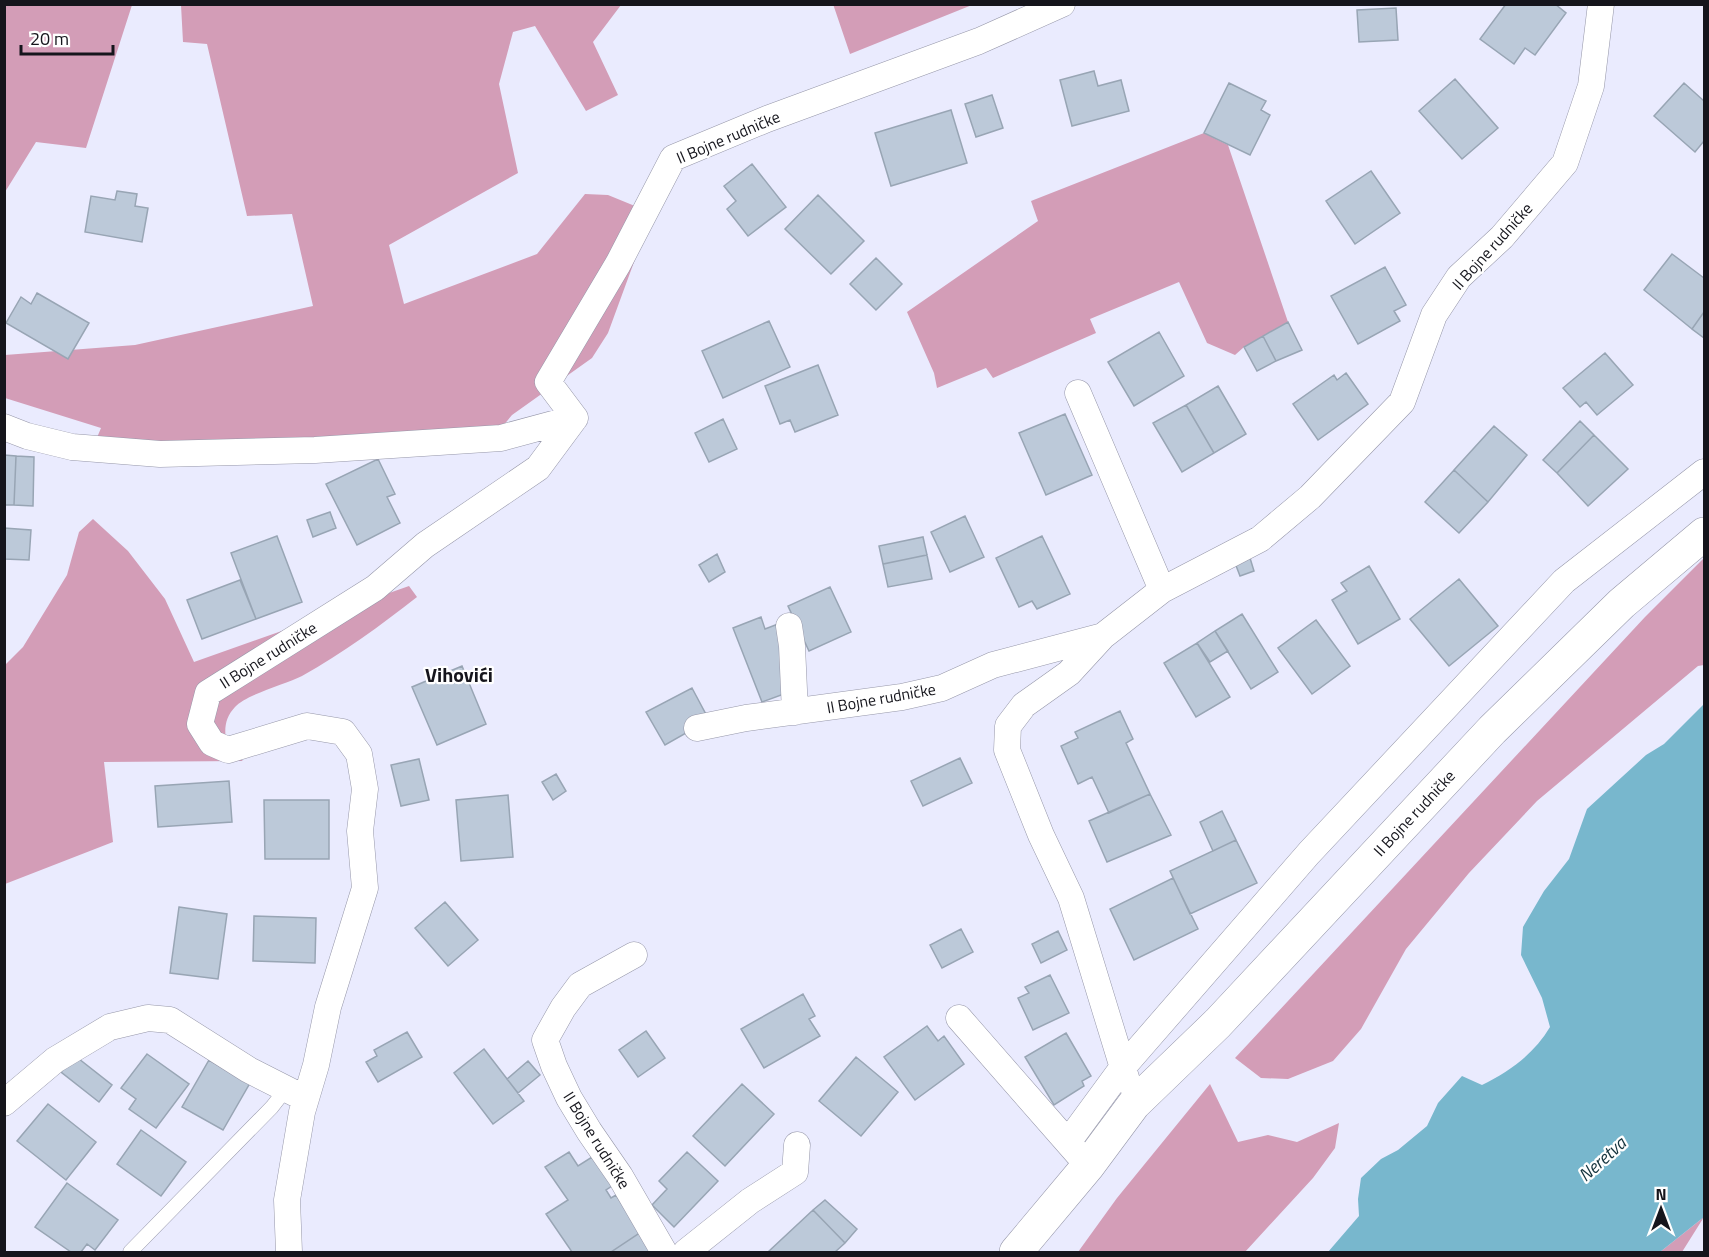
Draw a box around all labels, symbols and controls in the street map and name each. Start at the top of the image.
scale bar [21,18,112,56]
text: 20 m [30,25,69,52]
street label: II Bojne rudničke [672,104,784,170]
street label: II Bojne rudničke [1446,197,1538,295]
street label: II Bojne rudničke [215,616,321,694]
district label: Vihovići [425,659,493,690]
street label: II Bojne rudničke [825,677,937,719]
street label: II Bojne rudničke [1368,764,1460,862]
street label: II Bojne rudničke [558,1087,636,1193]
water label: Neretva [1572,1130,1633,1188]
north arrow [1631,1179,1691,1239]
text: N [1655,1182,1667,1206]

